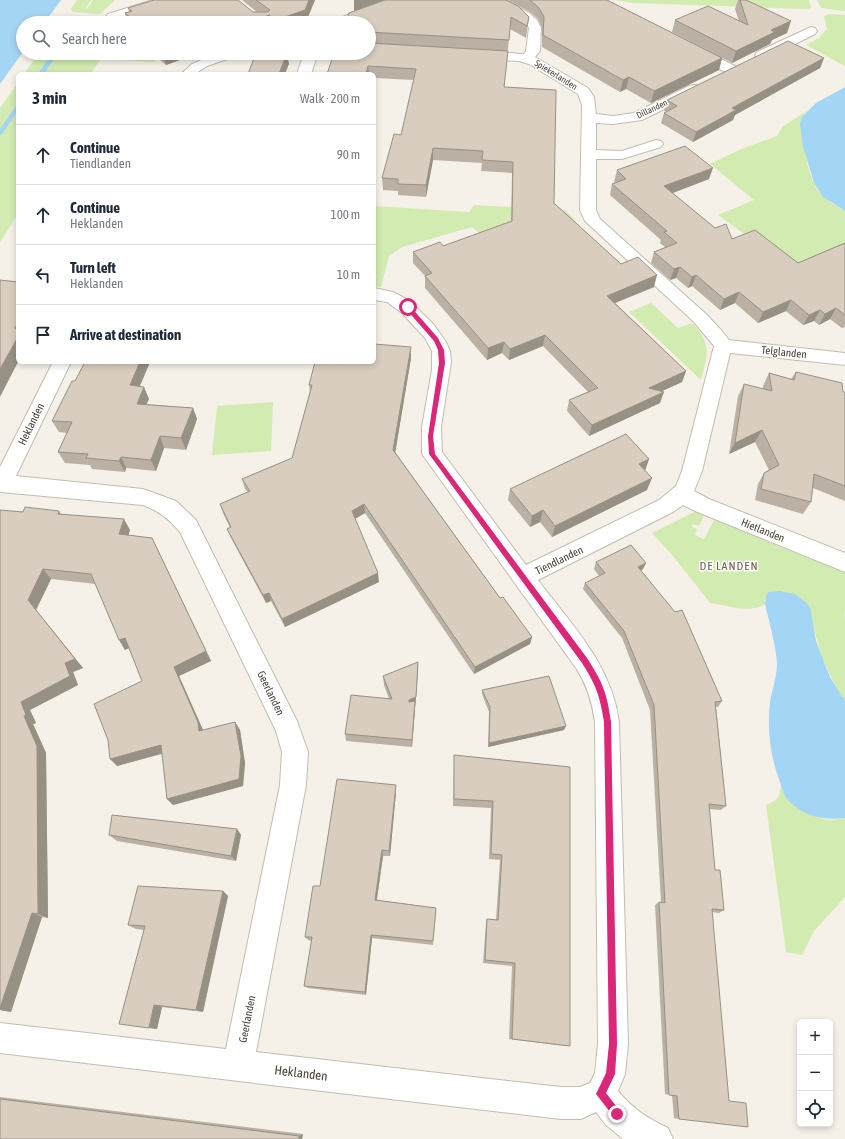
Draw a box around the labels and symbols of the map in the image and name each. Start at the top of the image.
street label: Spiekerlanden [533,58,579,92]
street label: Dillanden [635,97,669,121]
route start [399,298,417,316]
street label: Telglanden [761,344,807,360]
street label: Heklanden [16,401,46,447]
street label: Hietlanden [739,516,787,544]
street label: Tiendlanden [533,543,585,577]
district label: DE LANDEN [700,559,759,573]
street label: Geerlanden [255,669,287,717]
street label: Geerlanden [237,994,257,1044]
street label: Heklanden [274,1062,328,1084]
route end [608,1105,626,1123]

